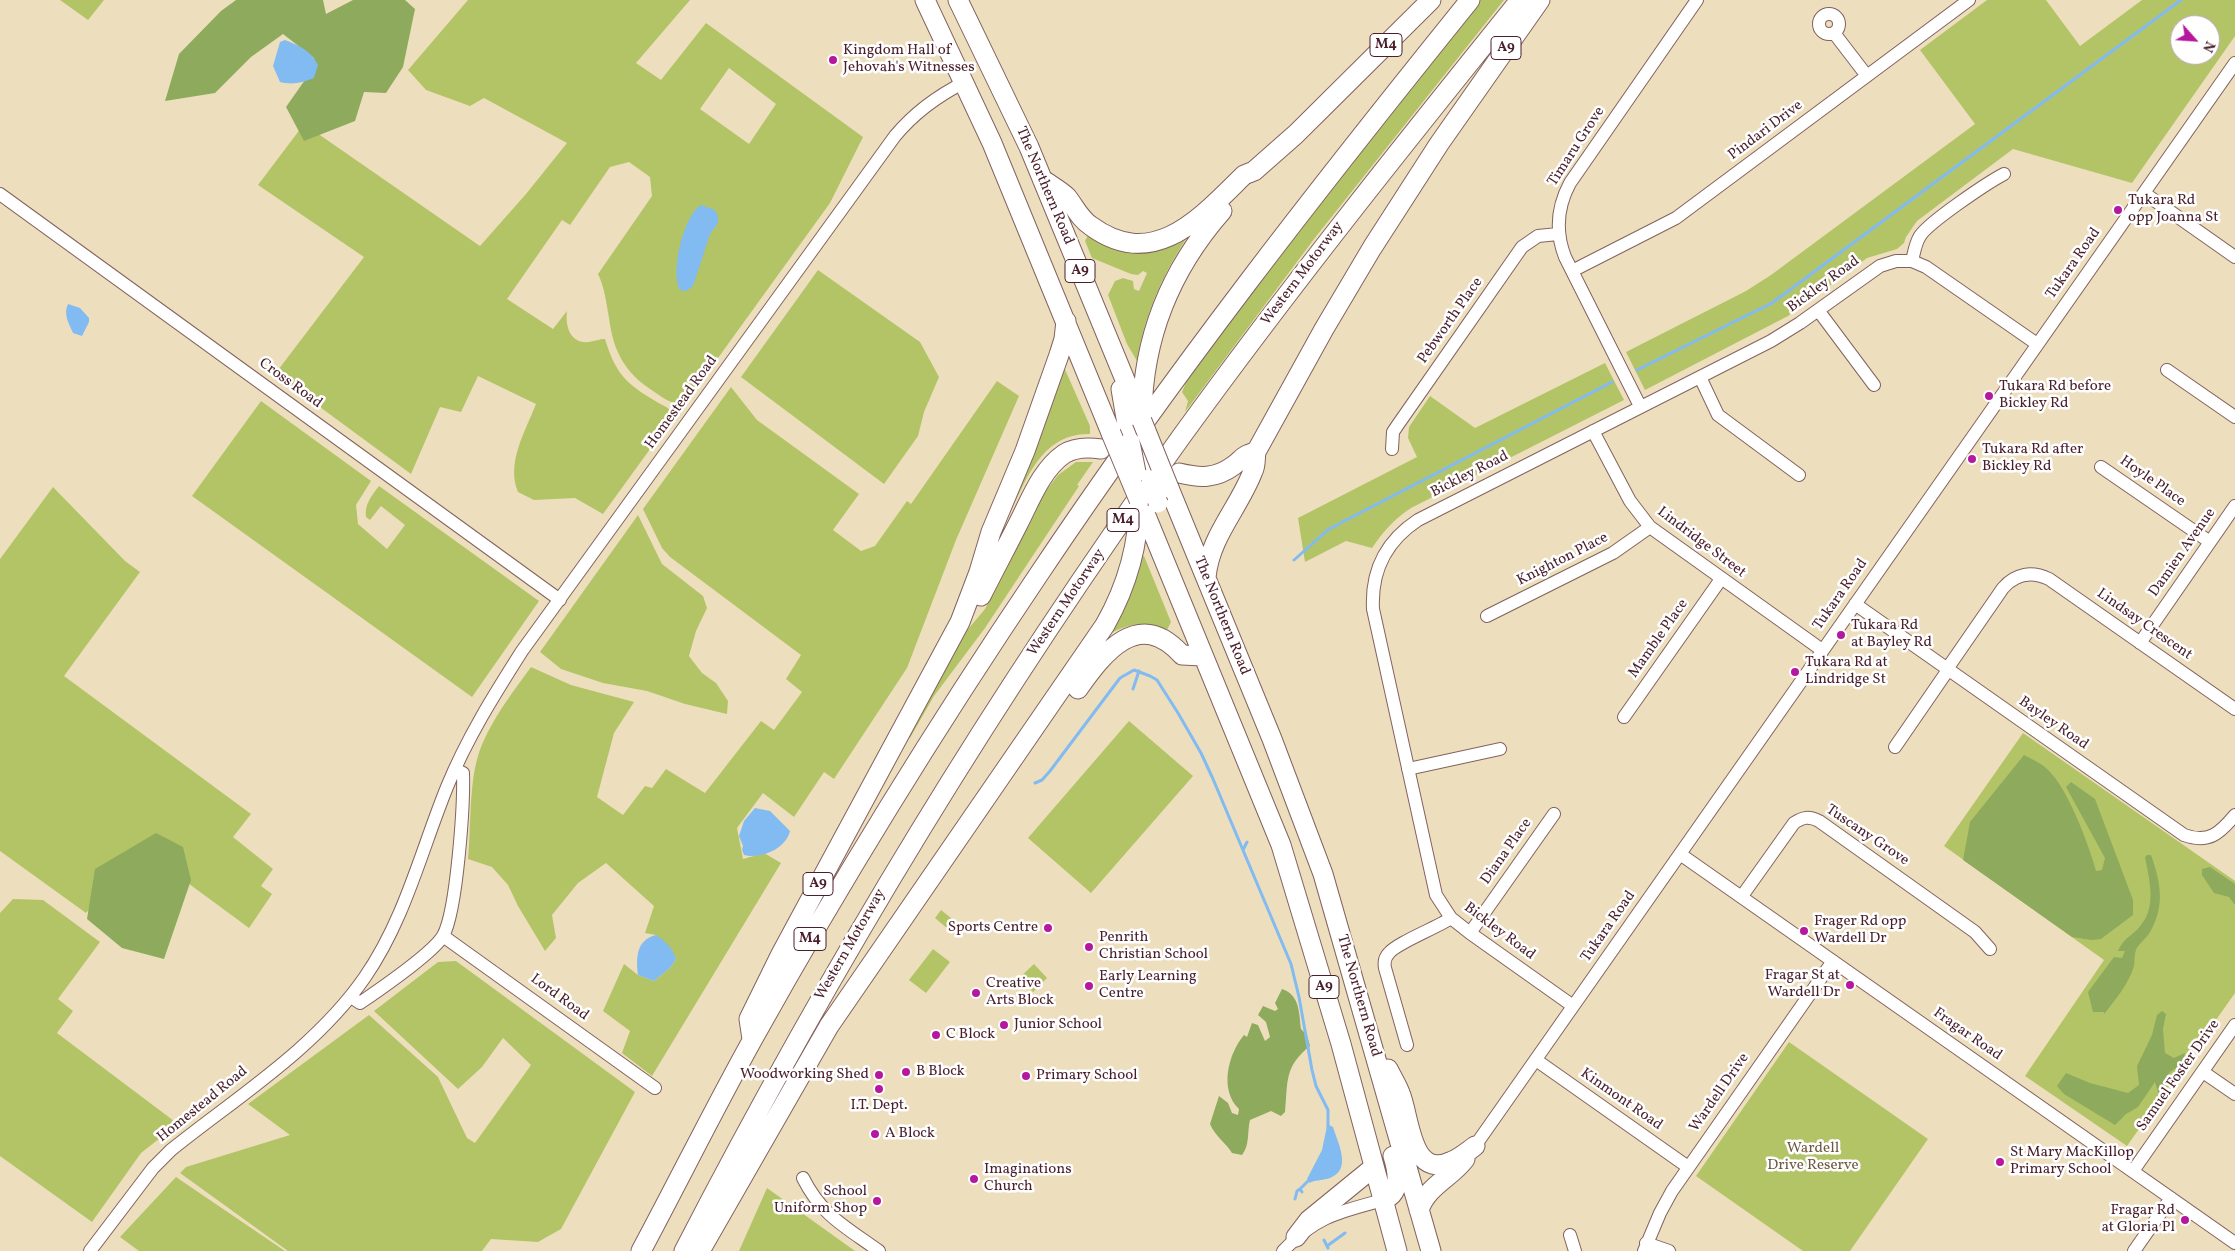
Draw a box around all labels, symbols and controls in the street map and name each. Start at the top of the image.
north arrow [2170,15,2220,65]
road number: M4 [1370,34,1402,56]
road number: A9 [1491,36,1521,59]
text: N [2197,38,2219,55]
place label: Kingdom Hall of Jehovah's Witnesses [843,42,975,77]
marker: Kingdom Hall of Jehovah's Witnesses [827,54,839,66]
street label: Pindari Drive [1725,97,1807,165]
street label: Timaru Grove [1545,104,1609,190]
street label: The Northern Road [1011,124,1077,248]
place label: Tukara Rd opp Joanna St [2128,192,2218,227]
marker: Tukara Rd opp Joanna St [2112,204,2124,216]
street label: Western Motorway [1258,218,1348,330]
street label: Tukara Road [2043,225,2105,303]
street label: Bickley Road [1784,253,1864,317]
road number: A9 [1065,260,1095,282]
street label: Pebworth Place [1415,274,1487,368]
street label: Homestead Road [642,353,722,453]
street label: Cross Road [255,355,325,413]
place label: Tukara Rd before Bickley Rd [1999,378,2111,413]
marker: Tukara Rd before Bickley Rd [1983,390,1995,402]
place label: Tukara Rd after Bickley Rd [1982,441,2083,476]
street label: Bickley Road [1428,448,1512,502]
marker: Tukara Rd after Bickley Rd [1966,453,1978,465]
street label: Hoyle Place [2116,453,2188,511]
street label: Lindridge Street [1653,504,1749,582]
street label: Damien Avenue [2146,505,2220,601]
road number: M4 [1107,508,1139,532]
street label: Knighton Place [1514,529,1612,591]
street label: Western Motorway [1024,546,1110,660]
street label: The Northern Road [1189,554,1253,678]
street label: Tukara Road [1810,556,1872,634]
street label: Lindsay Crescent [2093,585,2195,665]
street label: Mamble Place [1625,596,1693,682]
place label: Tukara Rd at Bayley Rd [1851,617,1932,652]
marker: Tukara Rd at Bayley Rd [1835,629,1847,641]
place label: Tukara Rd at Lindridge St [1805,654,1888,689]
marker: Tukara Rd at Lindridge St [1789,666,1801,678]
street label: Bayley Road [2015,693,2091,755]
street label: Tuscany Grove [1822,802,1912,870]
street label: Diana Place [1478,815,1536,889]
road number: A9 [803,872,833,896]
street label: Western Motorway [812,886,890,1004]
street label: Tukara Road [1578,888,1640,966]
street label: Bickley Road [1460,899,1538,965]
place label: Frager Rd opp Wardell Dr [1814,913,1906,948]
place label: Sports Centre [948,919,1038,937]
marker: Sports Centre [1042,922,1054,934]
marker: Frager Rd opp Wardell Dr [1798,925,1810,937]
road number: M4 [794,928,826,951]
place label: Penrith Christian School [1099,929,1208,964]
street label: The Northern Road [1332,933,1384,1059]
marker: Penrith Christian School [1083,941,1095,953]
place label: Fragar St at Wardell Dr [1765,967,1840,1002]
place label: Early Learning Centre [1099,968,1197,1003]
street label: Lord Road [526,971,592,1025]
place label: Creative Arts Block [986,975,1054,1010]
road number: A9 [1309,976,1339,999]
marker: Fragar St at Wardell Dr [1844,979,1856,991]
marker: Early Learning Centre [1083,980,1095,992]
marker: Creative Arts Block [970,987,982,999]
street label: Fragar Road [1929,1005,2005,1065]
place label: Junior School [1014,1016,1102,1034]
street label: Samuel Foster Drive [2134,1017,2224,1135]
marker: Junior School [998,1019,1010,1031]
place label: C Block [946,1026,995,1044]
marker: C Block [930,1029,942,1041]
street label: Wardell Drive [1686,1050,1754,1136]
street label: Homestead Road [154,1063,252,1147]
place label: B Block [916,1063,965,1081]
street label: Kinmont Road [1577,1065,1665,1135]
place label: Woodworking Shed [740,1066,869,1084]
marker: B Block [900,1066,912,1078]
place label: Primary School [1036,1067,1138,1085]
marker: Woodworking Shed [873,1069,885,1081]
marker: Primary School [1020,1070,1032,1082]
marker: I.T. Dept. [873,1083,885,1095]
place label: I.T. Dept. [850,1097,908,1115]
place label: A Block [885,1125,935,1143]
marker: A Block [869,1128,881,1140]
park label: Wardell Drive Reserve [1767,1140,1859,1175]
place label: St Mary MacKillop Primary School [2010,1144,2134,1179]
marker: St Mary MacKillop Primary School [1994,1156,2006,1168]
place label: Imaginations Church [984,1161,1072,1196]
marker: Imaginations Church [968,1173,980,1185]
place label: School Uniform Shop [774,1183,867,1218]
marker: School Uniform Shop [871,1195,883,1207]
place label: Fragar Rd at Gloria Pl [2102,1202,2175,1237]
marker: Fragar Rd at Gloria Pl [2179,1214,2191,1226]

